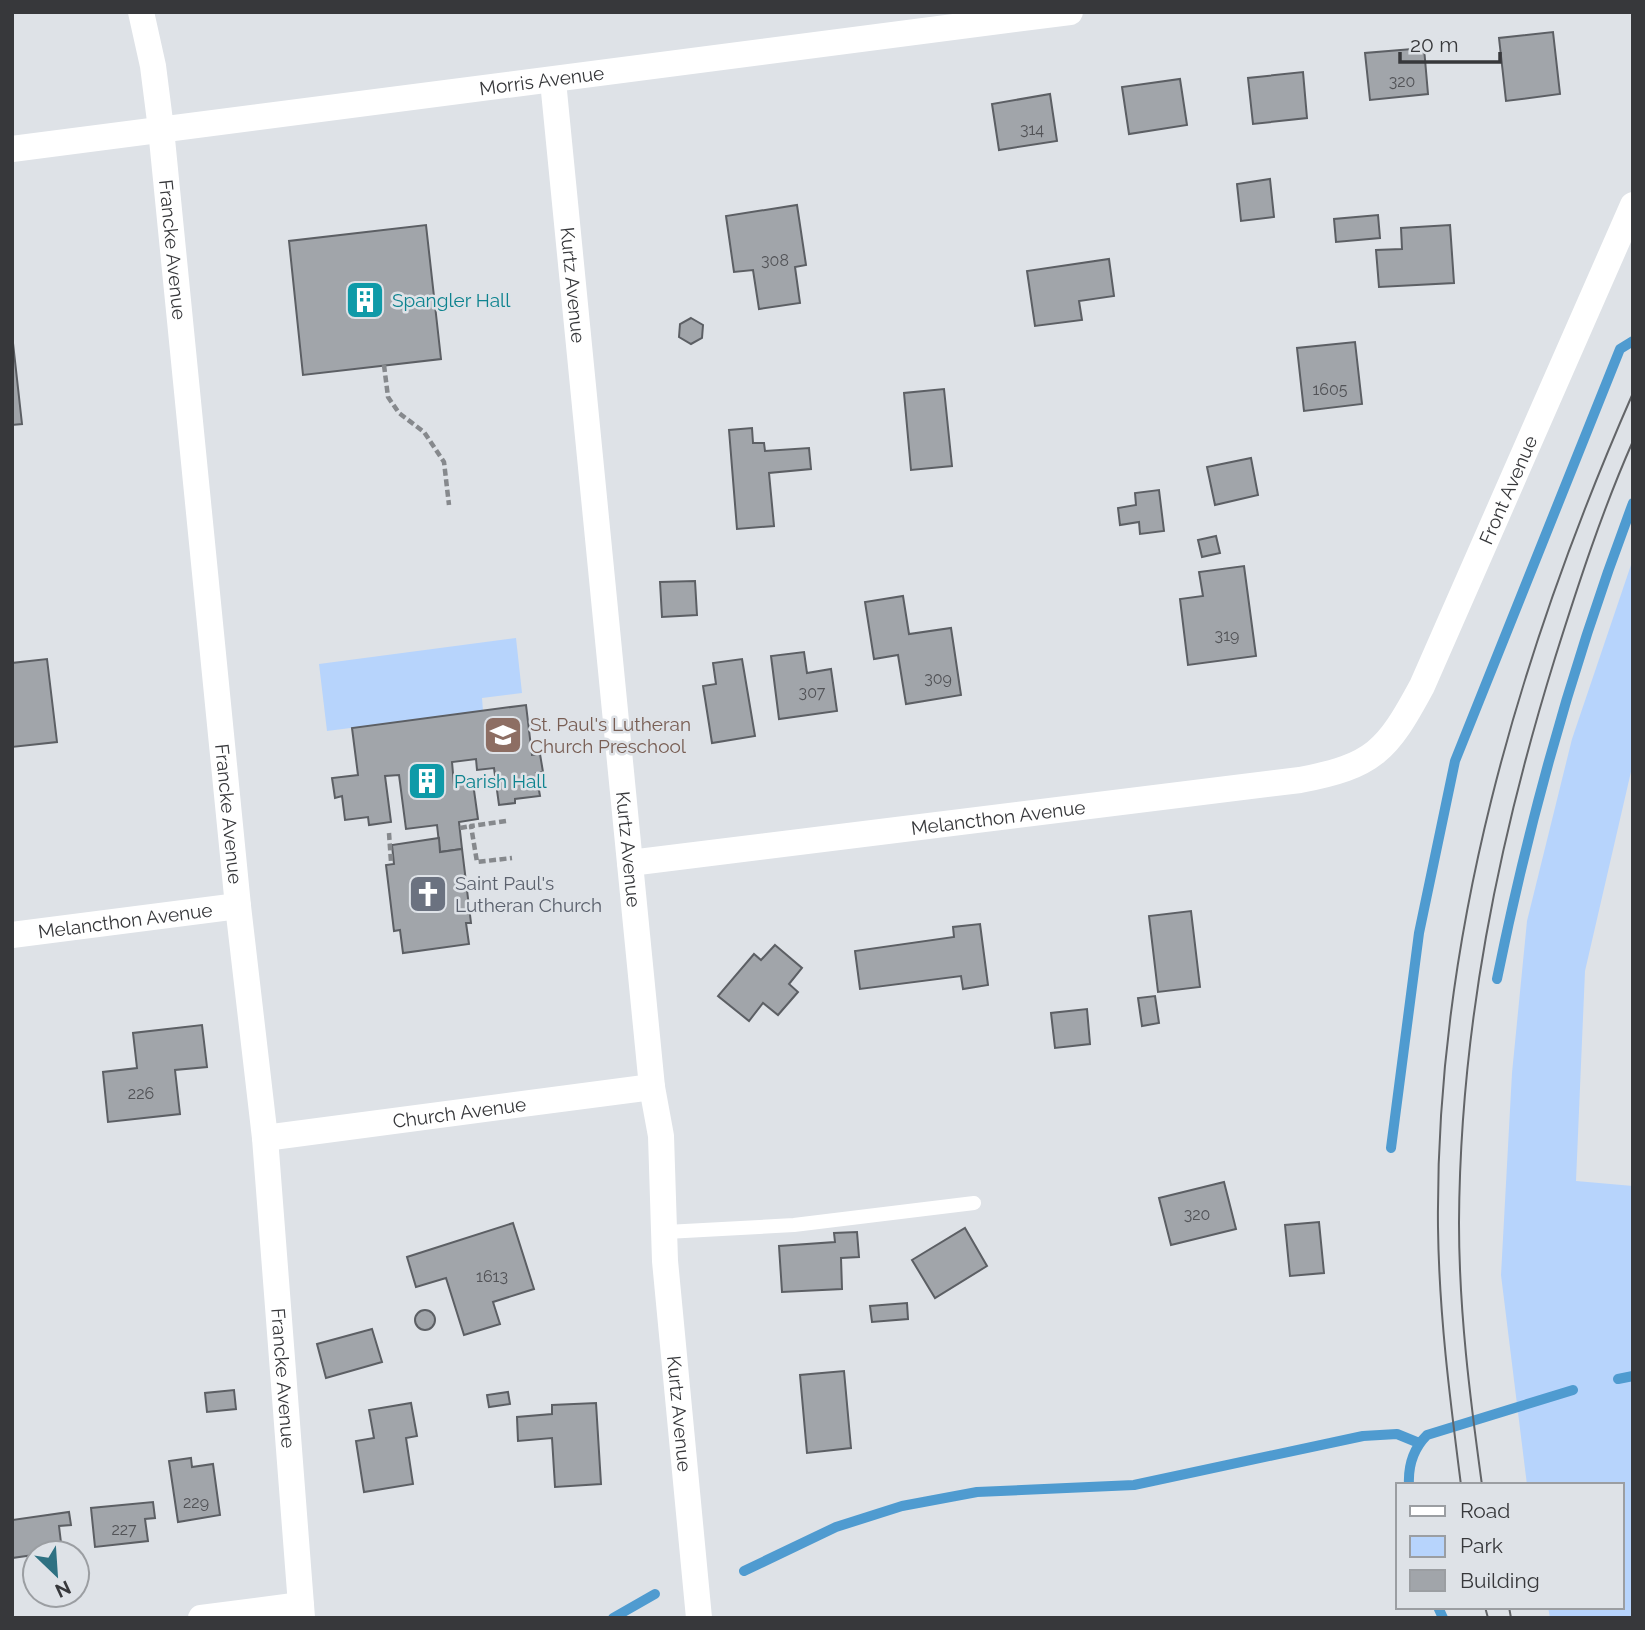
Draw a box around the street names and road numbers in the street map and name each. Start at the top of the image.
street label: Morris Avenue [478,61,605,99]
street label: Francke Avenue [155,179,191,321]
street label: Kurtz Avenue [556,226,590,344]
street label: Front Avenue [1475,432,1542,548]
street label: Francke Avenue [211,743,247,885]
street label: Kurtz Avenue [612,790,645,908]
street label: Melancthon Avenue [910,796,1087,839]
street label: Melancthon Avenue [37,898,214,943]
street label: Church Avenue [391,1093,527,1132]
street label: Francke Avenue [267,1307,300,1449]
street label: Kurtz Avenue [663,1355,696,1473]

